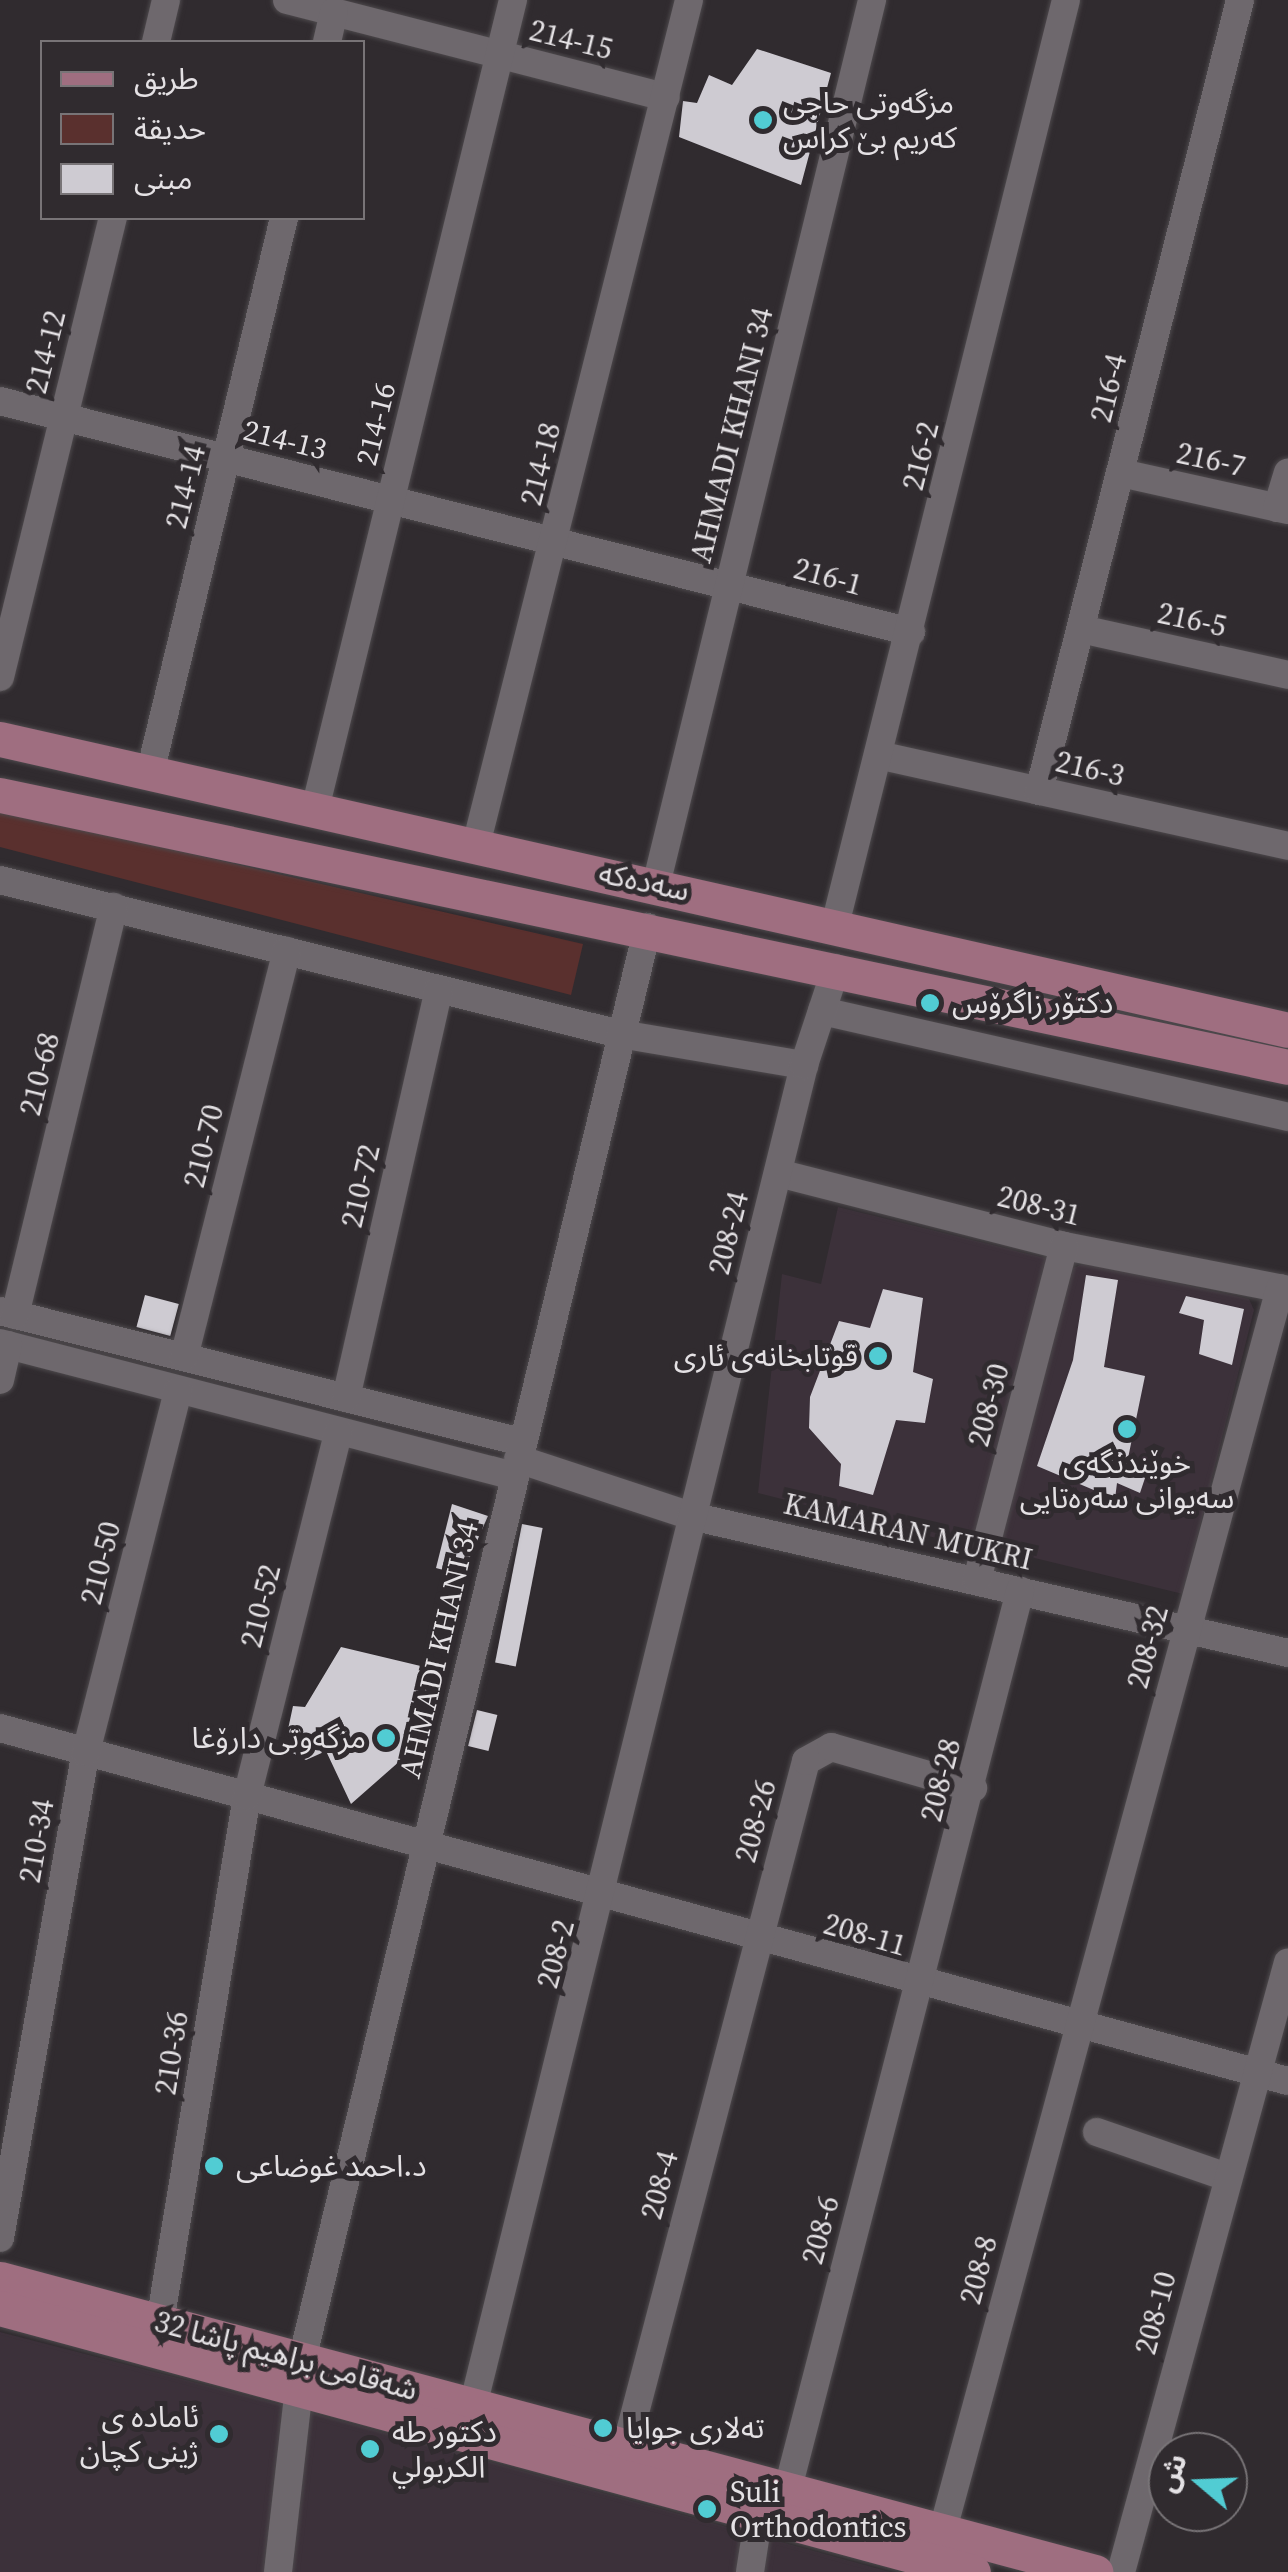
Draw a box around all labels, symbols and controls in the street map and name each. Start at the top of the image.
street label: 214-15 [526,12,616,68]
legend [40,40,365,220]
text: طريق [134,58,199,99]
place label: مزگەوتی حاجی کەریم بێ کراس [783,85,957,156]
text: حديقة [134,108,206,149]
marker: مزگەوتی حاجی کەریم بێ کراس [752,109,774,131]
text: مبنى [134,158,192,199]
street label: AHMADI KHANI 34 [683,304,781,566]
street label: 214-12 [18,307,74,397]
street label: 216-4 [1083,350,1135,426]
street label: 214-16 [348,379,404,469]
street label: 214-13 [240,412,330,468]
street label: 216-2 [895,418,947,494]
street label: 214-18 [513,419,569,509]
street label: 216-7 [1173,435,1249,485]
street label: 214-14 [158,442,214,532]
street label: 216-1 [790,551,866,603]
street label: 216-5 [1154,595,1230,645]
street label: 216-3 [1052,744,1128,794]
street label: سەدەکە [596,855,692,909]
place label: دکتۆر زاگرۆس [952,985,1113,1021]
marker: دکتۆر زاگرۆس [917,990,943,1016]
street label: 210-68 [12,1029,68,1119]
street label: 210-70 [176,1101,232,1191]
street label: 210-72 [334,1141,388,1231]
street label: 208-31 [994,1178,1084,1234]
street label: 208-24 [701,1188,757,1278]
place label: قوتابخانەی ئاری [674,1338,858,1374]
marker: قوتابخانەی ئاری [867,1345,889,1367]
street label: 208-30 [961,1360,1017,1450]
marker: خوێندنگەی سەیوانی سەرەتایی [1116,1418,1138,1440]
place label: خوێندنگەی سەیوانی سەرەتایی [1020,1445,1234,1516]
street label: KAMARAN MUKRI [780,1486,1036,1578]
street label: 210-50 [73,1518,129,1608]
street label: AHMADI KHANI 34 [392,1519,486,1781]
street label: 210-52 [233,1561,289,1651]
street label: 208-32 [1120,1602,1176,1692]
place label: مزگەوتی دارۆغا [191,1720,366,1756]
marker: مزگەوتی دارۆغا [375,1727,397,1749]
street label: 208-28 [913,1735,969,1825]
street label: 208-26 [728,1776,784,1866]
street label: 210-34 [12,1796,62,1886]
street label: 208-11 [819,1906,911,1964]
street label: 208-2 [530,1916,582,1992]
street label: 210-36 [148,2009,196,2097]
street label: 208-4 [634,2147,686,2223]
place label: د.احمد غوضاعی [236,2148,427,2184]
marker: د.احمد غوضاعی [201,2153,227,2179]
street label: 208-6 [795,2192,847,2268]
street label: 208-8 [953,2232,1005,2308]
street label: 208-10 [1128,2268,1184,2358]
street label: شەقامی براهیم پاشا 32 [151,2304,421,2408]
place label: ئاماده ى ژينى كچان [80,2399,199,2470]
place label: تەلاری جوایا [626,2410,764,2446]
place label: دكتور طه الكربولي [392,2414,497,2484]
marker: تەلاری جوایا [590,2415,616,2441]
marker: ئاماده ى ژينى كچان [208,2423,230,2445]
north arrow [1148,2432,1248,2532]
marker: دكتور طه الكربولي [357,2436,383,2462]
text: ش [1147,2449,1196,2497]
place label: Suli Orthodontics [730,2474,907,2544]
marker: Suli Orthodontics [694,2496,720,2522]

